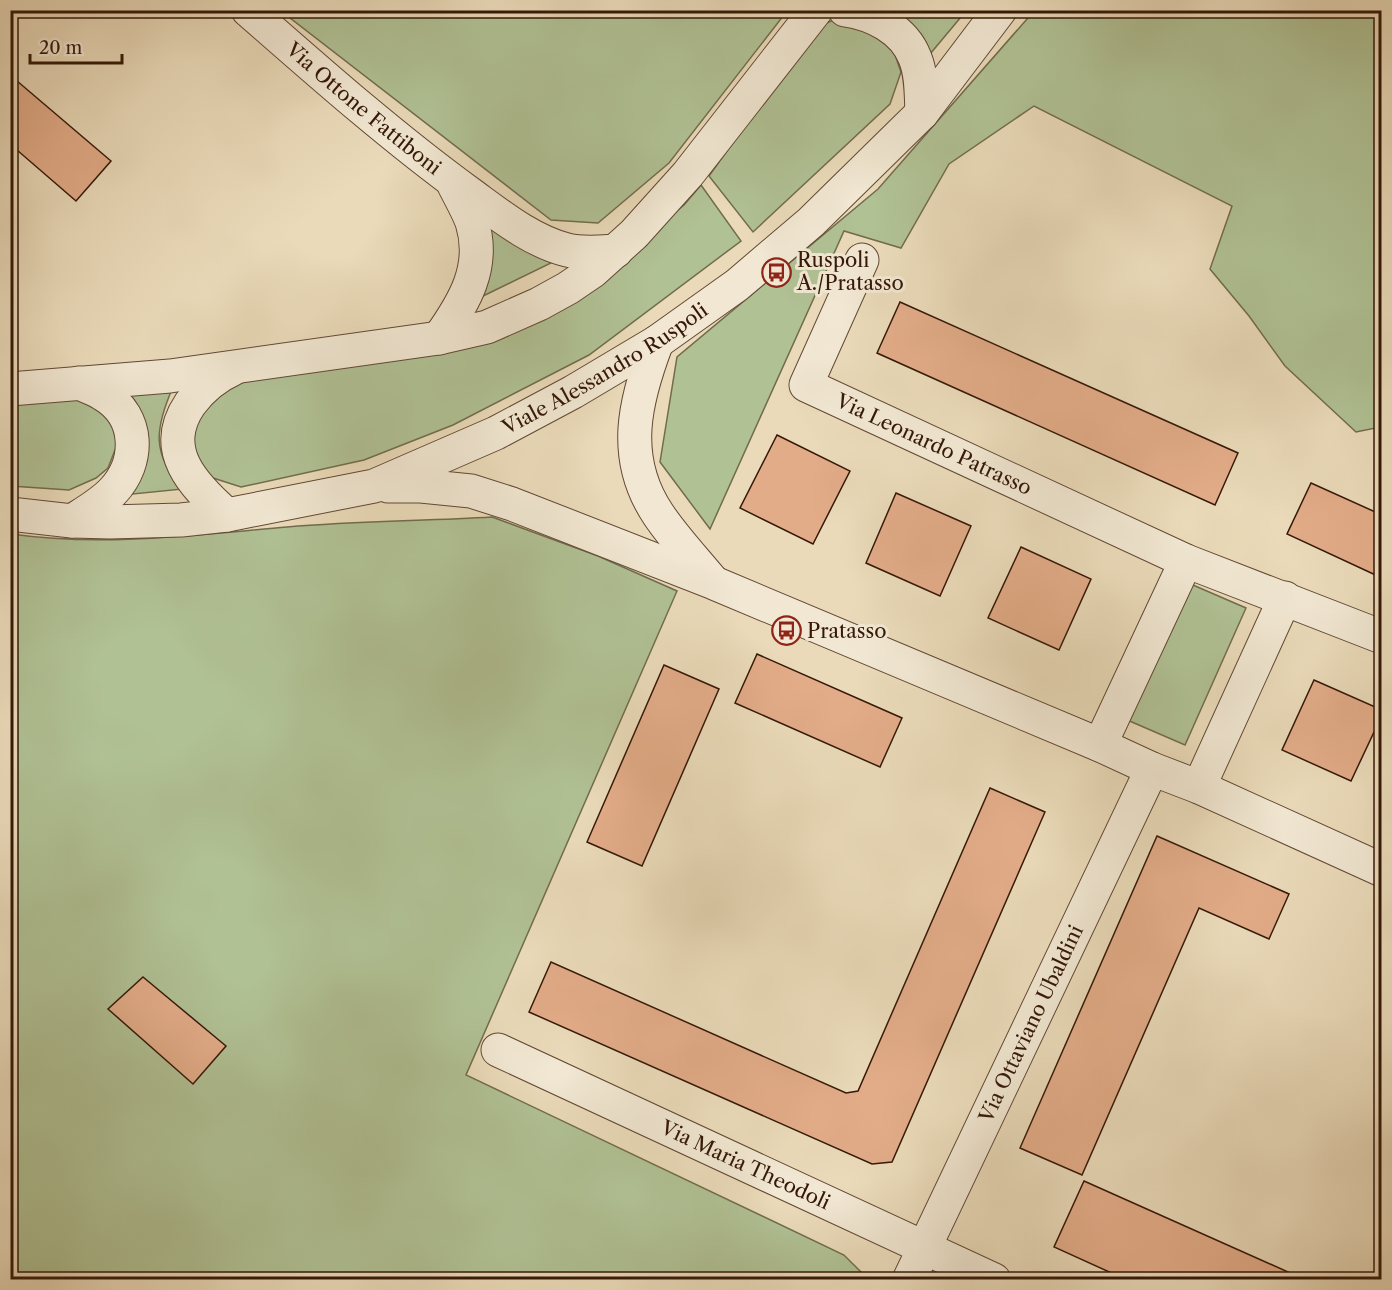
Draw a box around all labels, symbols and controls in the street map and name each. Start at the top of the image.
scale bar [30,27,122,65]
street label: Via Ottone Fattiboni [281,36,446,180]
text: 20 m [39,37,83,59]
place label: Ruspoli A./Pratasso [796,248,904,295]
bus stop icon: Ruspoli A./Pratasso [760,256,792,288]
street label: Viale Alessandro Ruspoli [497,298,712,440]
street label: Via Leonardo Patrasso [831,388,1036,500]
bus stop icon: Pratasso [770,615,802,647]
place label: Pratasso [807,619,886,643]
street label: Via Ottaviano Ubaldini [973,921,1088,1127]
street label: Via Maria Theodoli [656,1115,834,1214]

